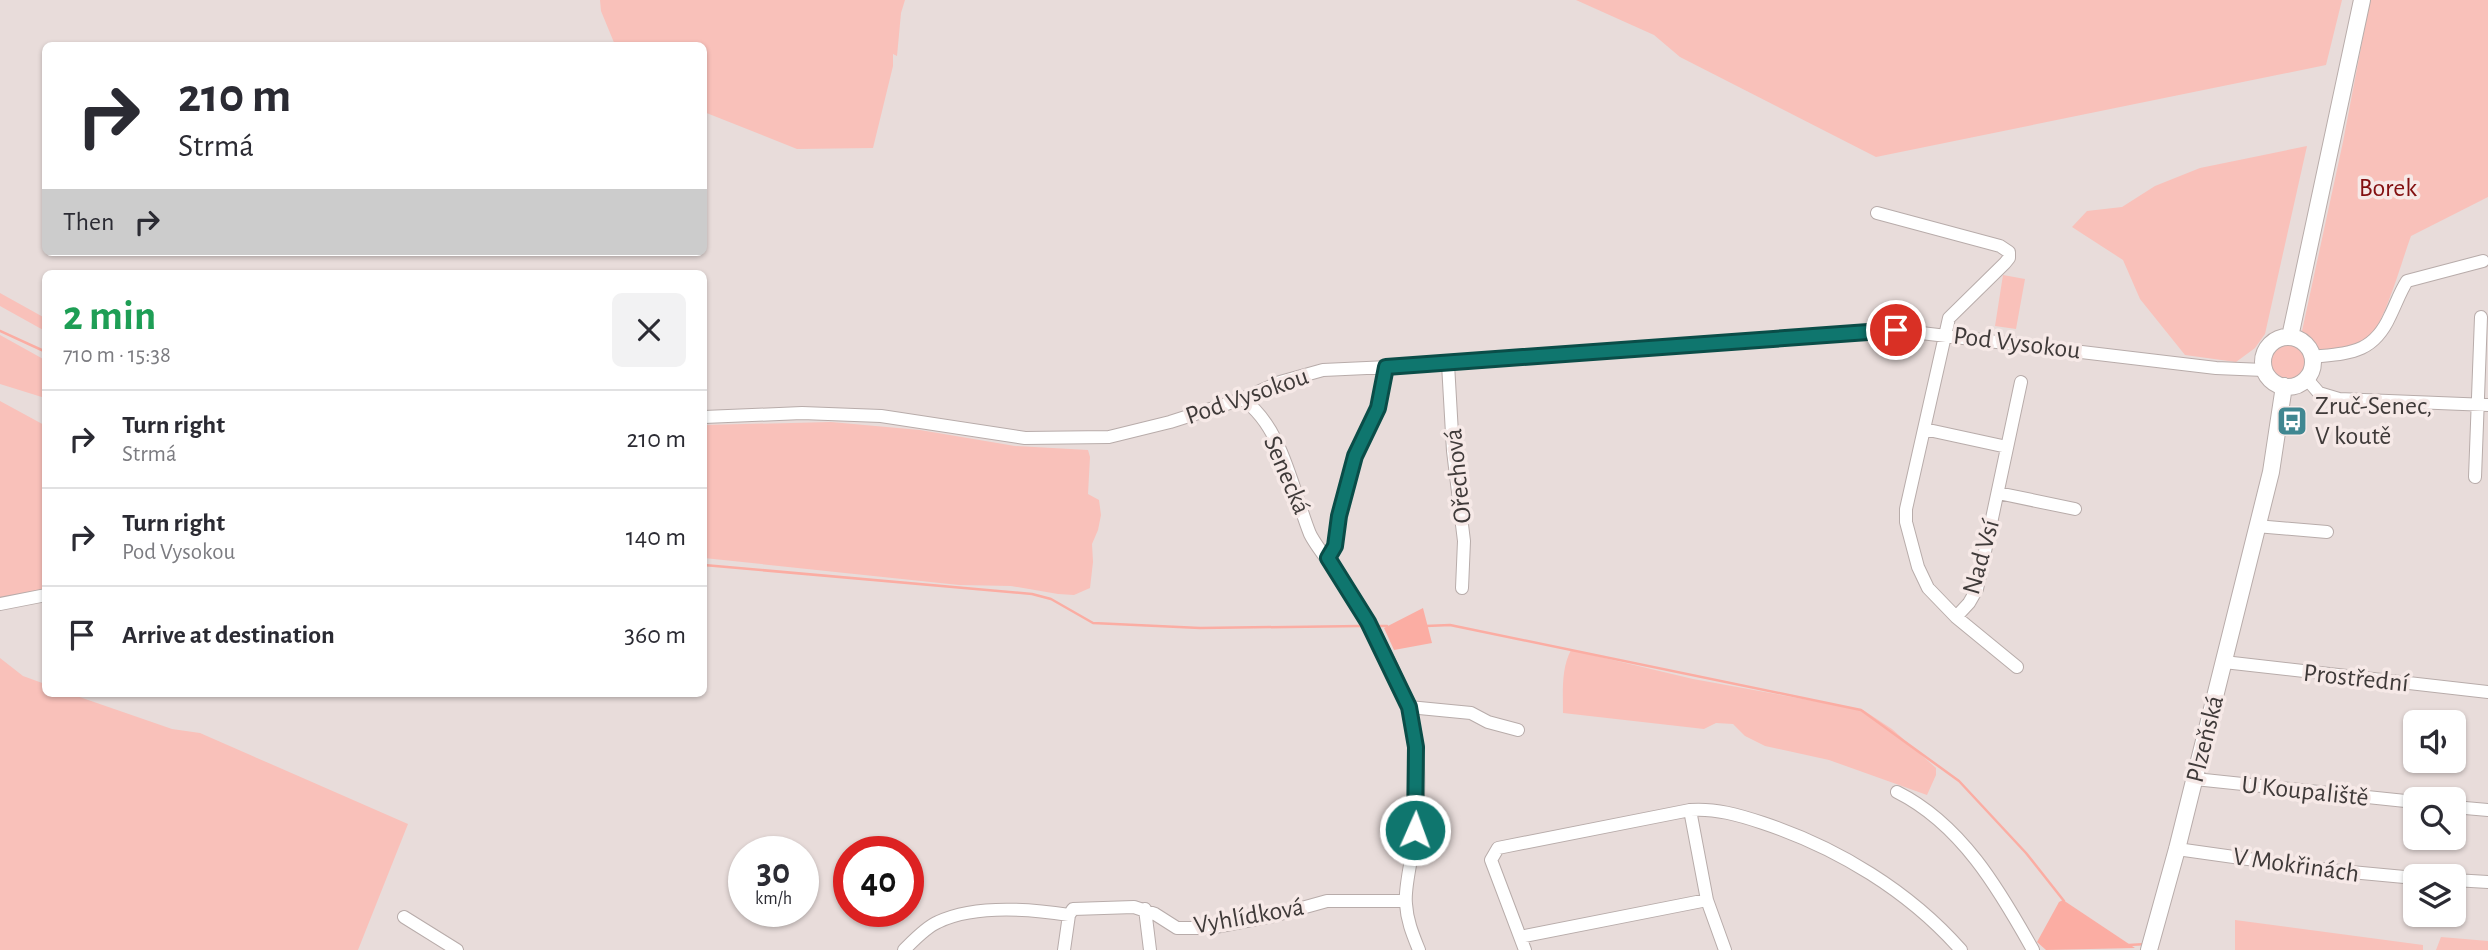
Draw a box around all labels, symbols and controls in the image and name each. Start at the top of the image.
icon: right [63,70,154,161]
text: 210 m [178,72,291,121]
text: Strmá [178,130,254,162]
park label: Borek [2359,175,2417,201]
icon: right [128,203,166,241]
text: Then [63,209,114,235]
button: close [612,293,686,367]
text: 2 min [63,295,156,337]
pin [1866,300,1926,360]
icon: arrive [1877,311,1915,349]
street label: Pod Vysokou [1952,322,2082,364]
text: 710 m · 15:38 [63,344,171,367]
street label: Pod Vysokou [1182,363,1312,429]
place label: Zruč-Senec, V koutě [2315,393,2432,449]
bus stop icon: Zruč-Senec, V koutě [2275,404,2309,438]
text: Turn right [122,412,225,438]
icon: right [63,420,101,458]
text: 210 m [626,426,686,452]
street label: Ořechová [1440,427,1476,525]
street label: Senecká [1259,432,1315,518]
text: Strmá [122,443,177,466]
text: Turn right [122,510,225,536]
street label: Nad Vsí [1958,516,2004,597]
icon: right [63,518,101,556]
text: 140 m [626,524,686,550]
text: Pod Vysokou [122,541,235,564]
icon: arrive [63,616,101,654]
text: Arrive at destination [122,622,335,648]
text: 360 m [624,622,686,648]
street label: Prostřední [2302,660,2411,697]
street label: Plzeňská [2182,693,2228,785]
map controls [2403,710,2466,927]
button: sound [2403,710,2466,773]
street label: U Koupaliště [2240,771,2370,811]
button: search [2403,787,2466,850]
position arrow [1378,793,1452,867]
speed limit sign: 40 [833,836,924,927]
street label: V Mokřinách [2231,843,2361,887]
text: 30 [757,855,790,890]
button: layers [2403,864,2466,927]
text: km/h [755,890,792,908]
street label: Vyhlídková [1192,894,1306,938]

